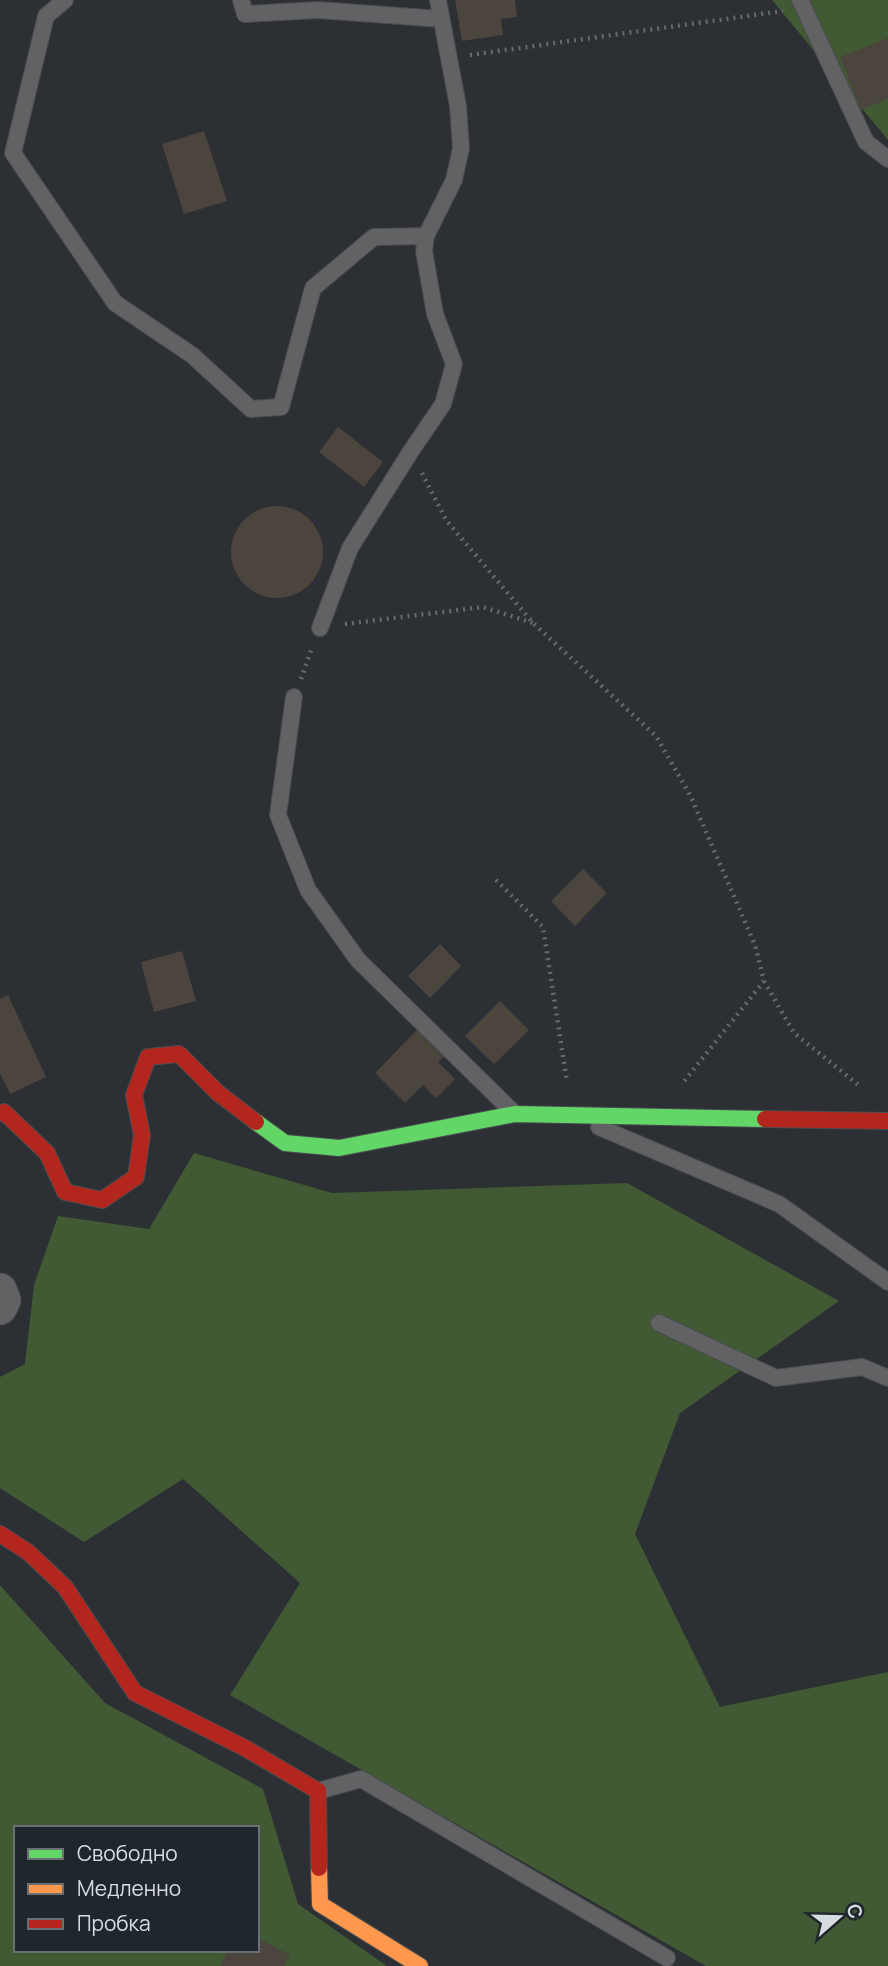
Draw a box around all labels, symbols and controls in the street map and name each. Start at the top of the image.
legend [14,1826,259,1952]
text: Свободно [77,1839,178,1867]
text: Медленно [77,1874,181,1902]
north arrow [804,1882,874,1952]
text: С [840,1900,870,1922]
text: Пробка [77,1909,151,1937]

